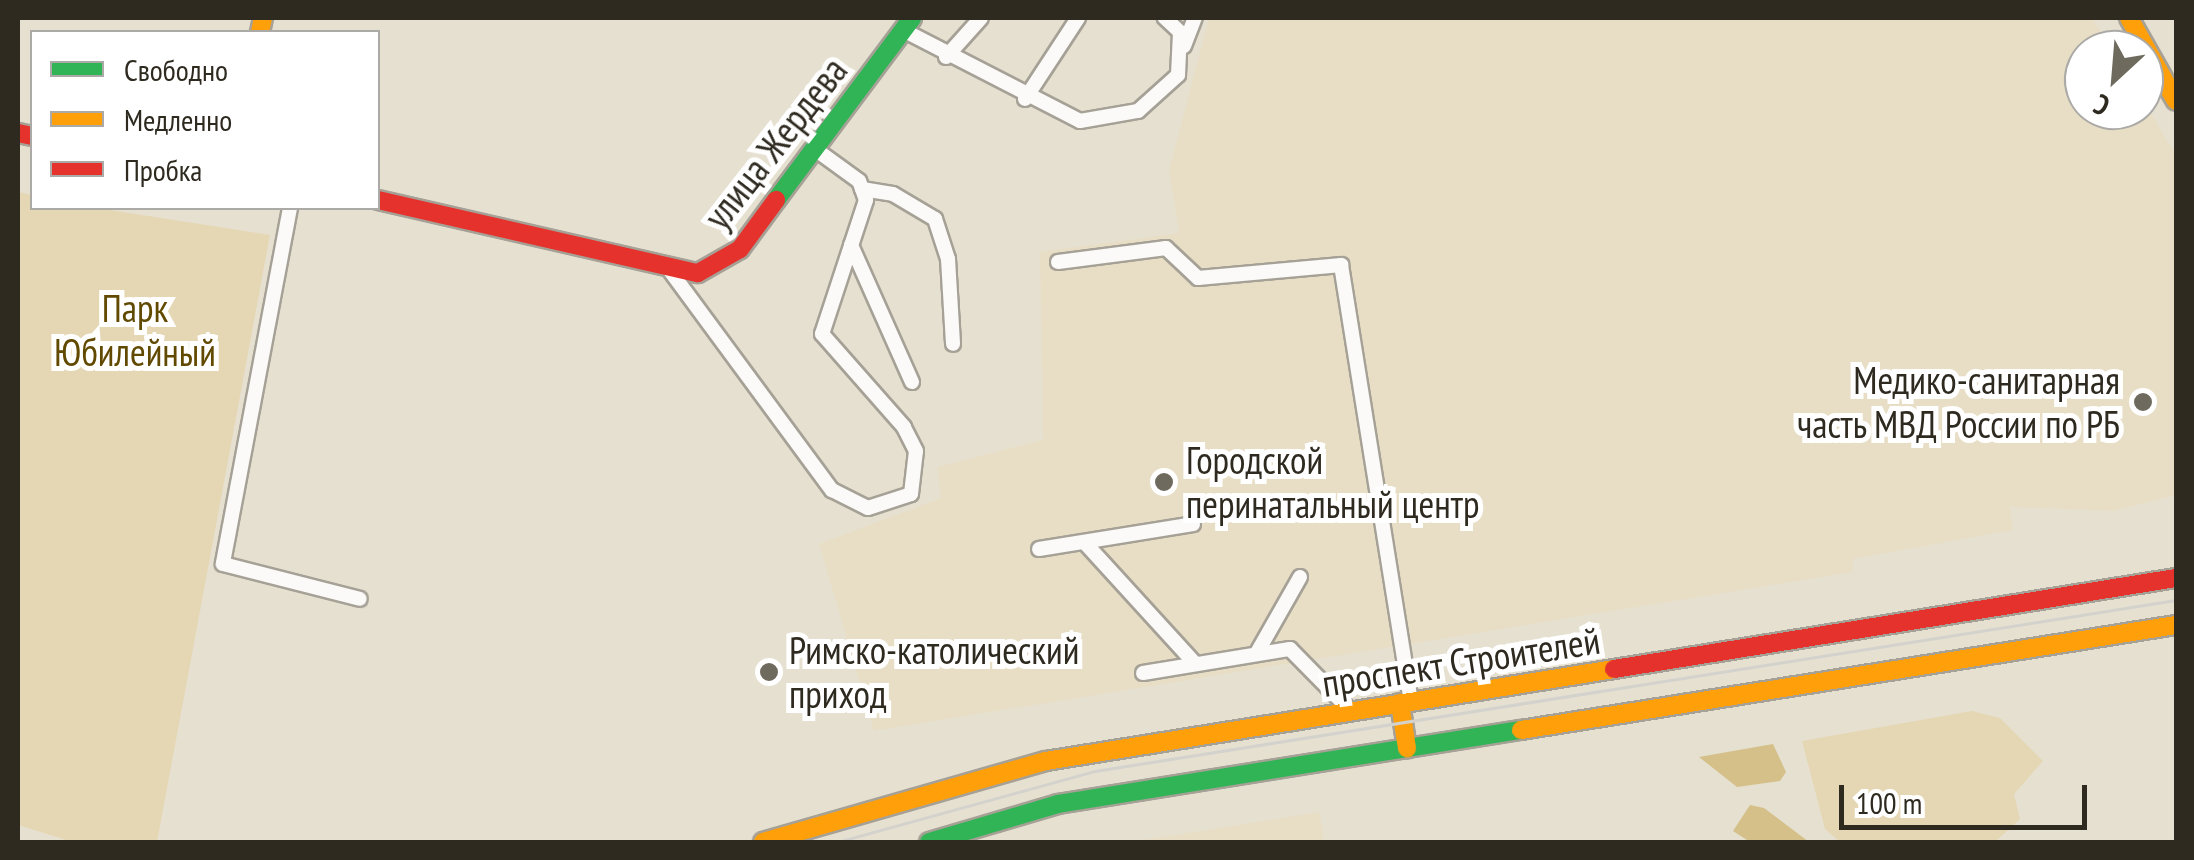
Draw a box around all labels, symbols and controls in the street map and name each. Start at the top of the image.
legend [30,30,380,210]
north arrow [2064,30,2164,130]
street label: улица Жердева [694,48,856,238]
text: Свободно [124,50,228,89]
text: С [2088,86,2115,125]
text: Медленно [124,100,232,139]
text: Пробка [124,150,202,189]
park label: Парк Юбилейный [54,285,216,374]
place label: Медико-санитарная часть МВД России по РБ [1796,357,2120,446]
marker: Медико-санитарная часть МВД России по РБ [2130,389,2156,415]
place label: Городской перинатальный центр [1186,437,1479,526]
marker: Городской перинатальный центр [1151,469,1177,495]
street label: проспект Строителей [1318,616,1604,706]
place label: Римско-католический приход [789,627,1079,716]
marker: Римско-католический приход [758,661,780,683]
scale bar [1844,765,2092,827]
text: 100 m [1856,783,1922,822]

